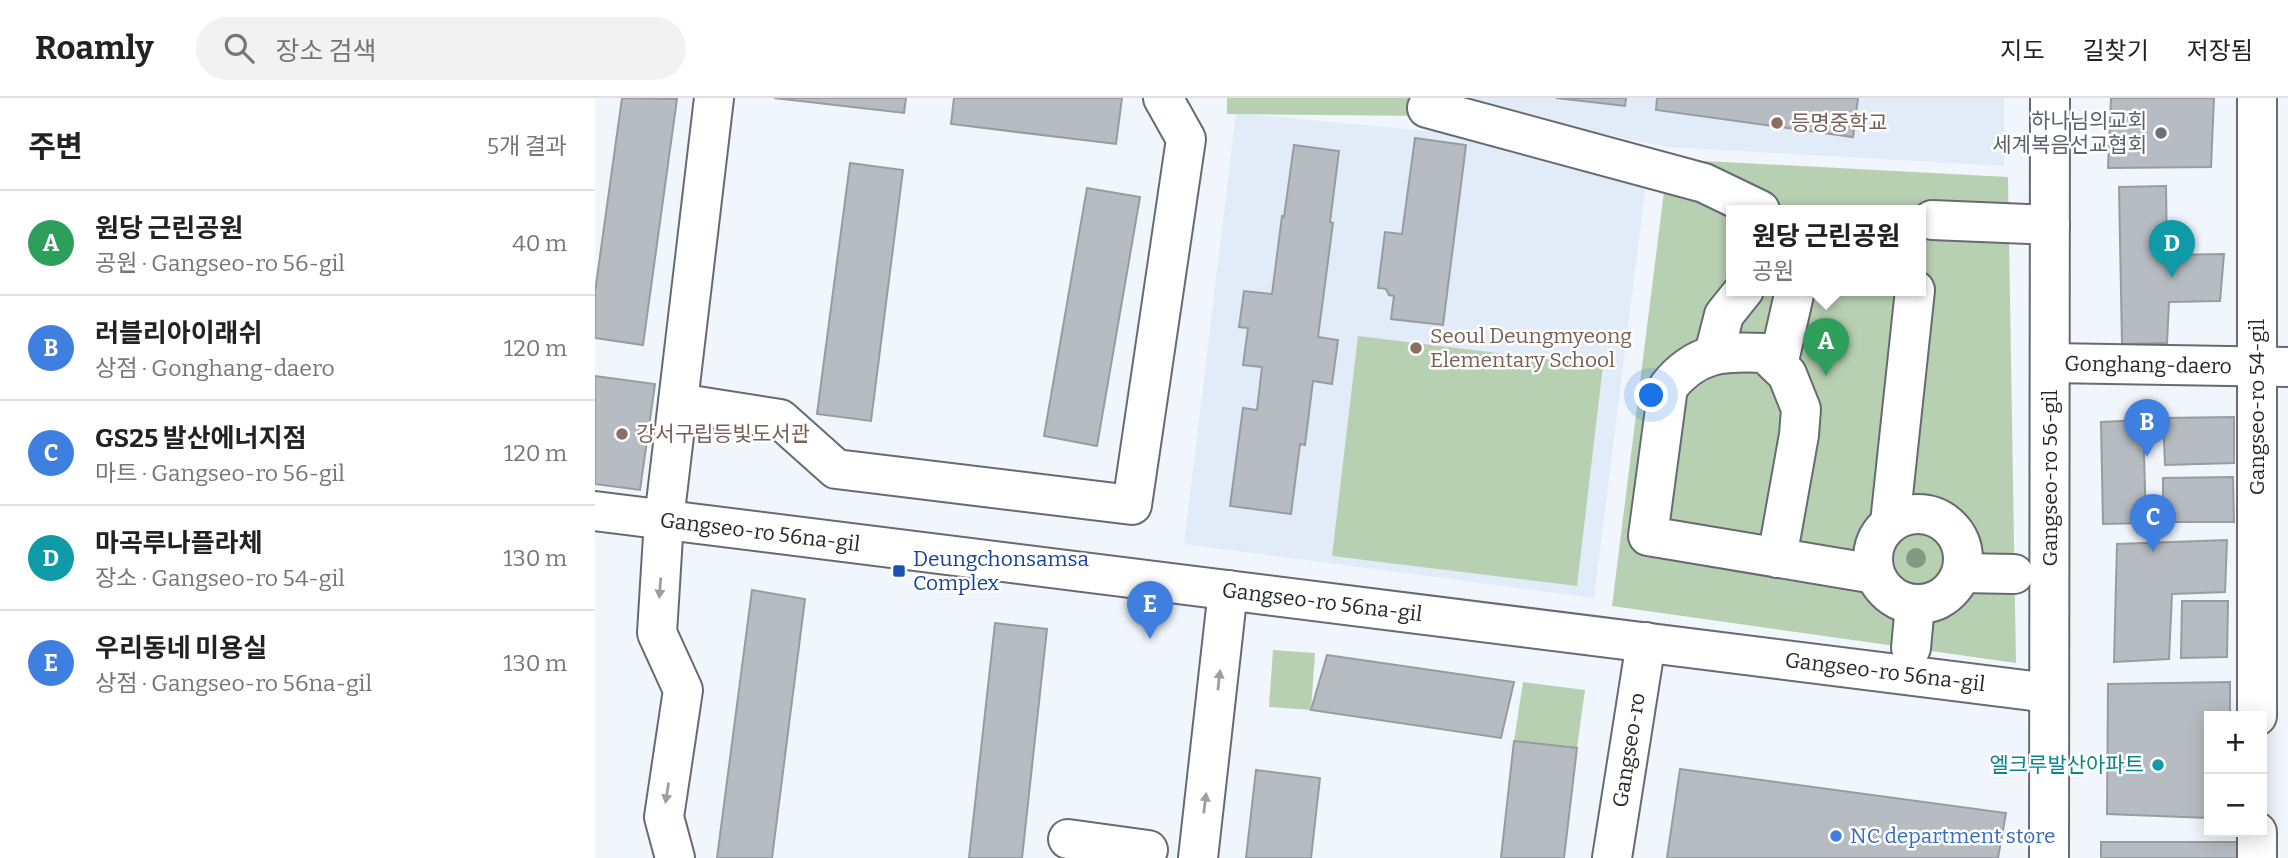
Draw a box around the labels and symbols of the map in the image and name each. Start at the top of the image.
place label: 하나님의교회 세계복음선교협회 [1992,108,2147,158]
place label: 등명중학교 [1791,110,1888,136]
marker: 등명중학교 [1769,115,1785,131]
marker: 하나님의교회 세계복음선교협회 [2153,125,2169,141]
pin: D [2149,220,2195,278]
pin: A [1803,318,1849,376]
street label: Gangseo-ro 54-gil [2244,319,2270,495]
place label: Seoul Deungmyeong Elementary School [1430,323,1632,373]
marker: Seoul Deungmyeong Elementary School [1408,340,1424,356]
street label: Gonghang-daero [2064,351,2232,379]
your location [1634,378,1668,412]
street label: Gangseo-ro 56-gil [2037,390,2063,566]
pin: B [2124,399,2170,457]
place label: 강서구립등빛도서관 [636,421,810,447]
marker: 강서구립등빛도서관 [614,426,630,442]
pin: C [2130,494,2176,552]
street label: Gangseo-ro 56na-gil [658,507,862,557]
place label: Deungchonsamsa Complex [913,546,1090,596]
marker: Deungchonsamsa Complex [891,563,907,579]
one-way arrow [654,577,665,599]
street label: Gangseo-ro 56na-gil [1220,577,1424,627]
pin: E [1127,581,1173,639]
street label: Gangseo-ro 56na-gil [1783,647,1987,697]
one-way arrow [1213,669,1224,691]
street label: Gangseo-ro [1607,691,1651,809]
place label: 엘크루발산아파트 [1989,752,2144,778]
marker: 엘크루발산아파트 [2150,757,2166,773]
one-way arrow [662,782,673,804]
one-way arrow [1200,792,1211,814]
place label: NC department store [1850,823,2056,849]
marker: NC department store [1828,828,1844,844]

